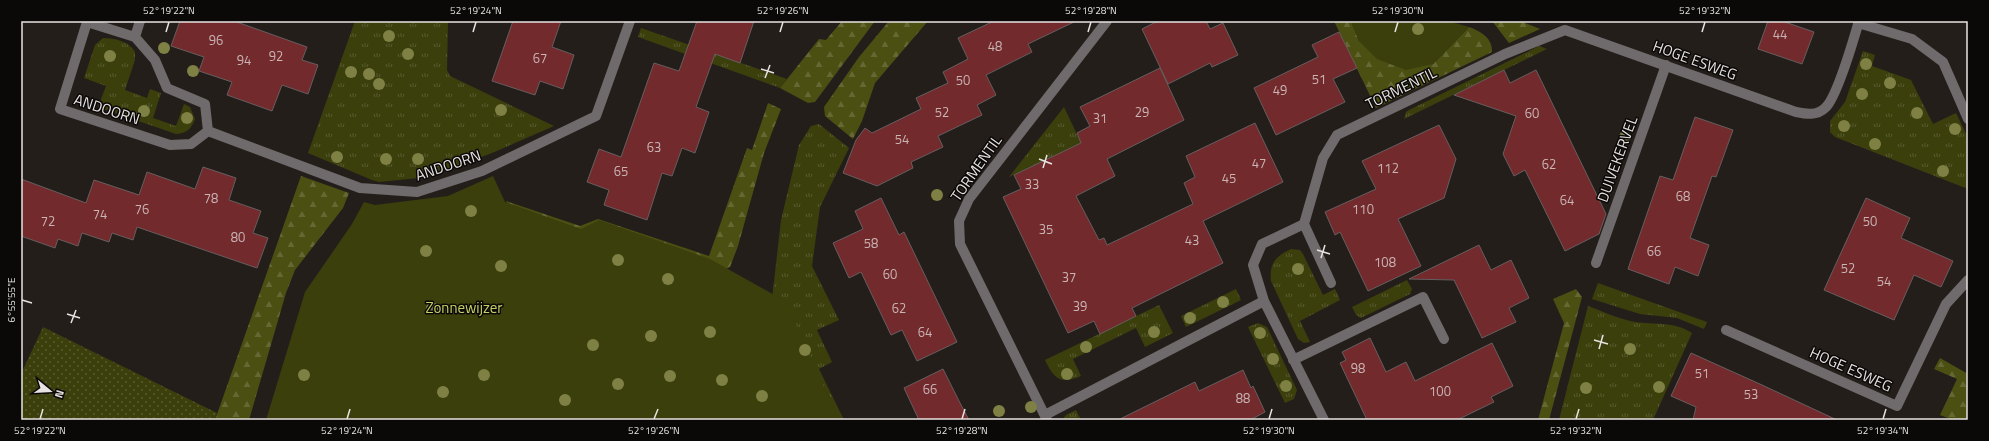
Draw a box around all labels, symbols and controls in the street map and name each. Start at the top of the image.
text: 52°19'22"N [143,3,195,18]
text: 52°19'24"N [450,3,502,18]
text: 52°19'26"N [757,3,809,18]
text: 52°19'28"N [1065,3,1117,18]
text: 52°19'30"N [1372,3,1424,18]
text: 52°19'32"N [1679,3,1731,18]
house number: 44 [1773,24,1787,44]
house number: 96 [209,30,223,50]
street label: HOGE ESWEG [1650,34,1740,86]
house number: 48 [988,36,1002,56]
house number: 92 [269,46,283,66]
house number: 67 [533,48,547,68]
house number: 94 [237,50,251,70]
street label: TORMENTIL [1362,61,1440,115]
house number: 51 [1312,69,1326,89]
house number: 50 [956,70,970,90]
house number: 49 [1273,80,1287,100]
street label: ANDOORN [71,88,143,130]
house number: 52 [935,102,949,122]
house number: 29 [1135,102,1149,122]
house number: 60 [1525,103,1539,123]
house number: 31 [1093,108,1107,128]
street label: DUIVEKERVEL [1591,113,1643,205]
house number: 54 [895,129,909,149]
street label: TORMENTIL [945,130,1007,206]
house number: 63 [647,137,661,157]
street label: ANDOORN [412,144,484,186]
house number: 47 [1252,153,1266,173]
house number: 62 [1542,154,1556,174]
house number: 112 [1377,158,1399,178]
house number: 65 [614,161,628,181]
house number: 45 [1222,168,1236,188]
house number: 33 [1025,174,1039,194]
house number: 68 [1676,186,1690,206]
house number: 78 [204,188,218,208]
house number: 64 [1560,190,1574,210]
house number: 76 [135,199,149,219]
house number: 110 [1352,199,1374,219]
house number: 74 [93,204,107,224]
house number: 72 [41,211,55,231]
house number: 50 [1863,211,1877,231]
house number: 35 [1039,219,1053,239]
house number: 80 [231,227,245,247]
house number: 43 [1185,230,1199,250]
house number: 58 [864,233,878,253]
house number: 66 [1647,241,1661,261]
house number: 108 [1374,252,1396,272]
house number: 52 [1841,258,1855,278]
house number: 60 [883,264,897,284]
house number: 37 [1062,267,1076,287]
house number: 54 [1877,271,1891,291]
text: 6°55'55"E [4,277,19,322]
park label: Zonnewijzer [426,296,502,319]
house number: 39 [1073,296,1087,316]
house number: 62 [892,298,906,318]
house number: 64 [918,322,932,342]
street label: HOGE ESWEG [1806,341,1896,397]
house number: 98 [1351,358,1365,378]
house number: 51 [1695,363,1709,383]
north arrow [30,371,70,411]
house number: 66 [923,379,937,399]
house number: 100 [1429,381,1451,401]
house number: 53 [1744,384,1758,404]
text: N [51,388,68,400]
house number: 88 [1236,388,1250,408]
text: 52°19'22"N [14,423,66,438]
text: 52°19'24"N [321,423,373,438]
text: 52°19'26"N [628,423,680,438]
text: 52°19'28"N [936,423,988,438]
text: 52°19'30"N [1243,423,1295,438]
text: 52°19'32"N [1550,423,1602,438]
text: 52°19'34"N [1857,423,1909,438]

